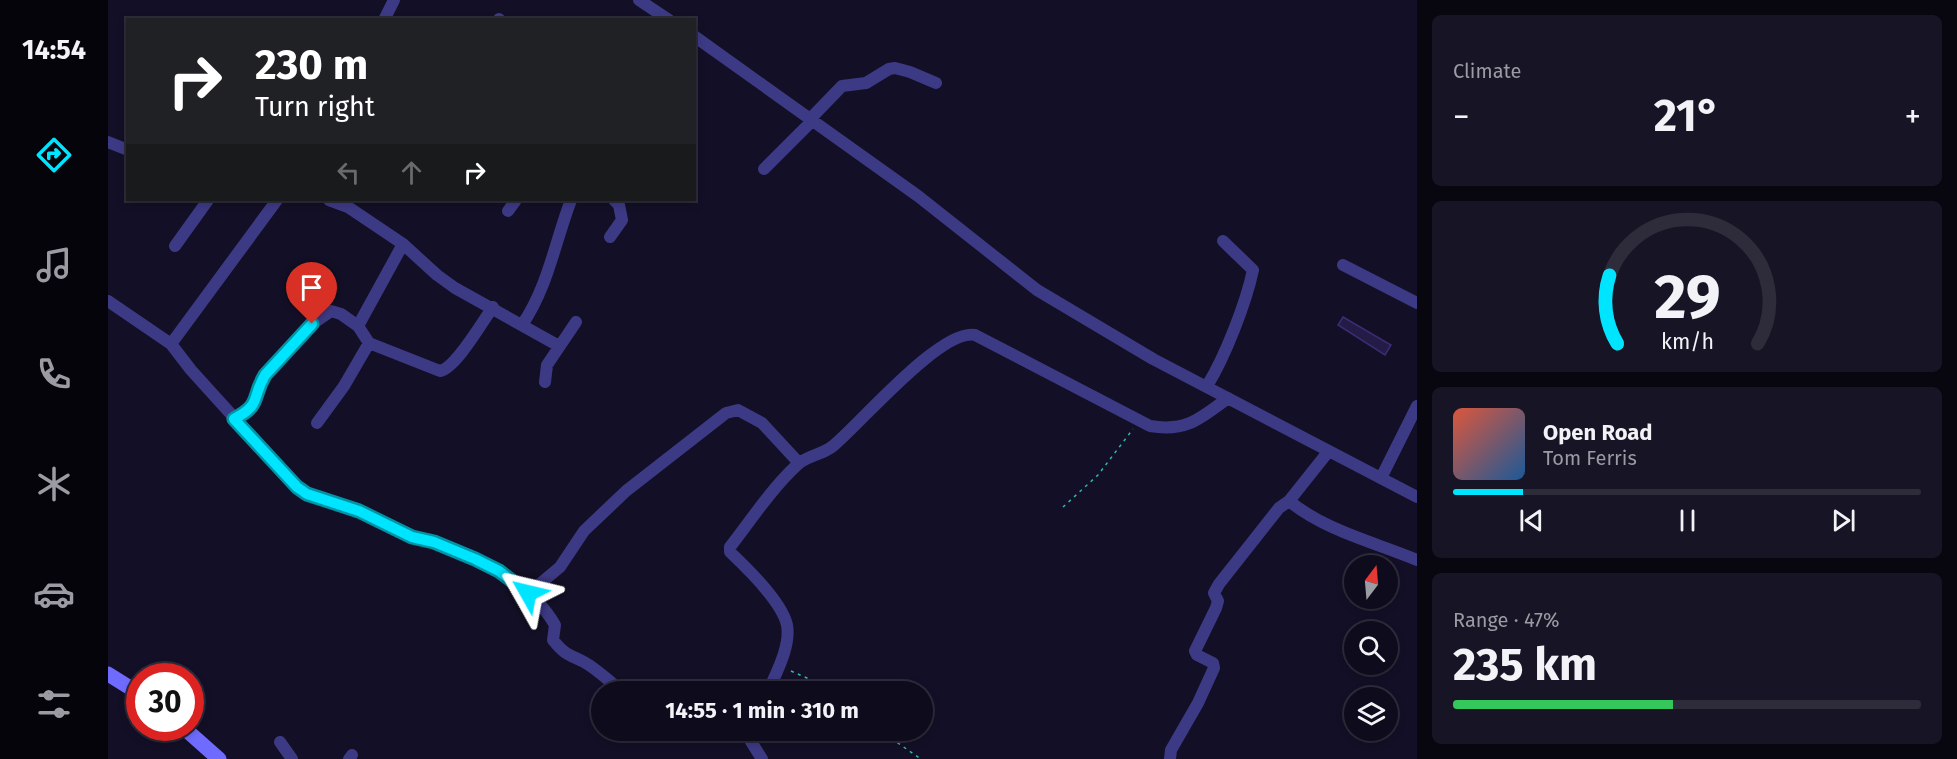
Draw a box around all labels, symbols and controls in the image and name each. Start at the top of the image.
text: 14:54 [22,34,86,66]
text: 230 m [255,40,368,90]
icon: right [156,42,234,120]
text: Climate [1453,59,1521,83]
text: 21° [1654,89,1720,143]
text: Turn right [255,91,375,123]
text: − [1453,97,1470,137]
text: + [1905,97,1921,137]
icon: directions [33,134,75,176]
icon: left [332,156,365,189]
icon: ahead [395,156,428,189]
icon: right [458,156,491,189]
icon: music [33,244,75,286]
text: 29 [1654,260,1720,335]
pin [286,262,337,324]
icon: arrive [295,271,328,304]
text: km/h [1660,329,1714,355]
icon: phone [33,353,75,395]
text: Open Road [1543,419,1653,446]
text: Tom Ferris [1543,446,1637,470]
icon: climate [33,463,75,505]
icon: previous [1515,504,1548,537]
icon: pause [1671,504,1704,537]
icon: next [1827,504,1860,537]
north arrow [1344,555,1398,609]
map controls [1344,555,1398,741]
position arrow [496,561,560,625]
icon: car [33,573,75,615]
text: Range · 47% [1453,608,1560,632]
button: search [1344,621,1398,675]
text: 235 km [1453,638,1597,692]
speed limit sign: 30 [126,663,204,741]
icon: filters [33,683,75,725]
button: layers [1344,687,1398,741]
text: 14:55 · 1 min · 310 m [665,697,859,724]

